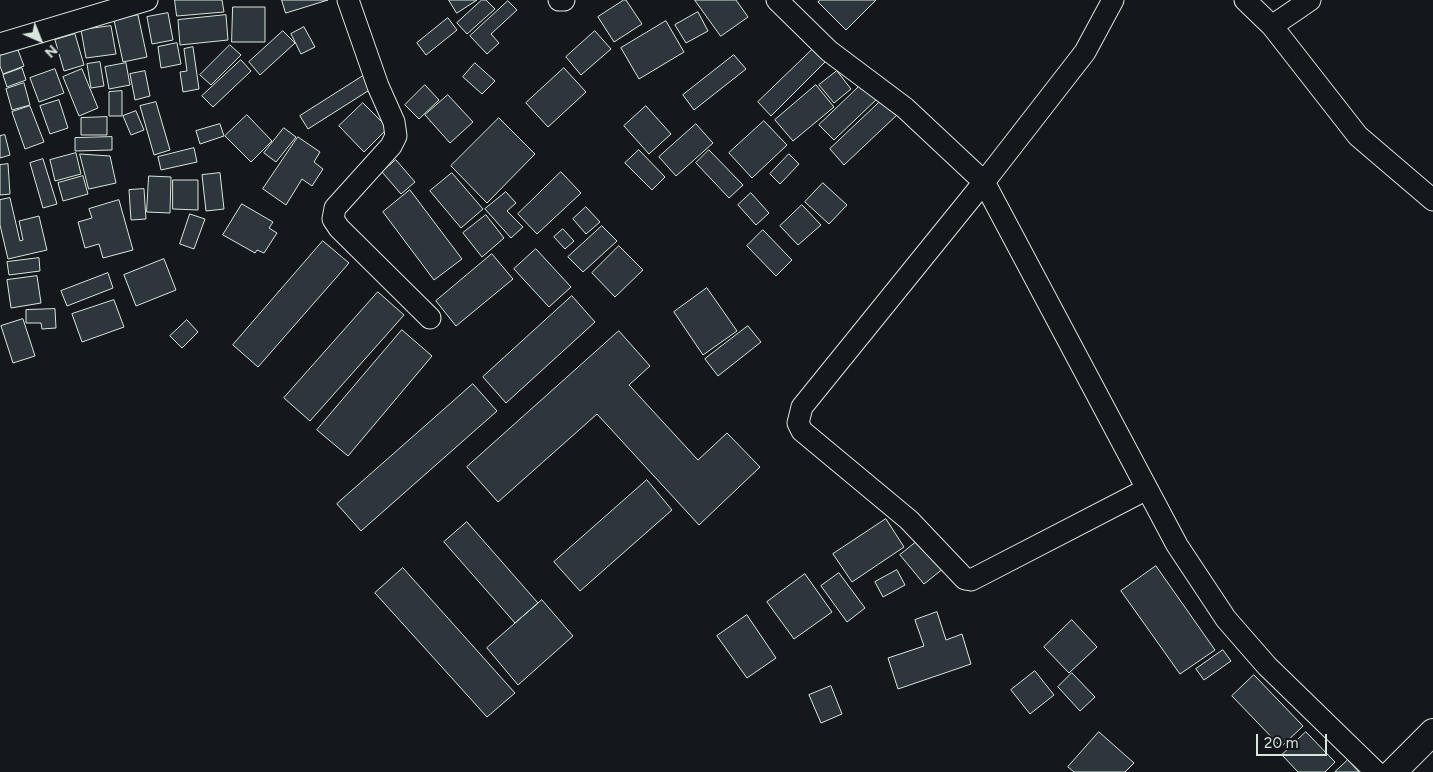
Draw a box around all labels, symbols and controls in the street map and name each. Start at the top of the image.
north arrow [15,15,65,65]
text: N [41,41,61,61]
scale bar [1258,724,1329,756]
text: 20 m [1264,734,1298,752]

